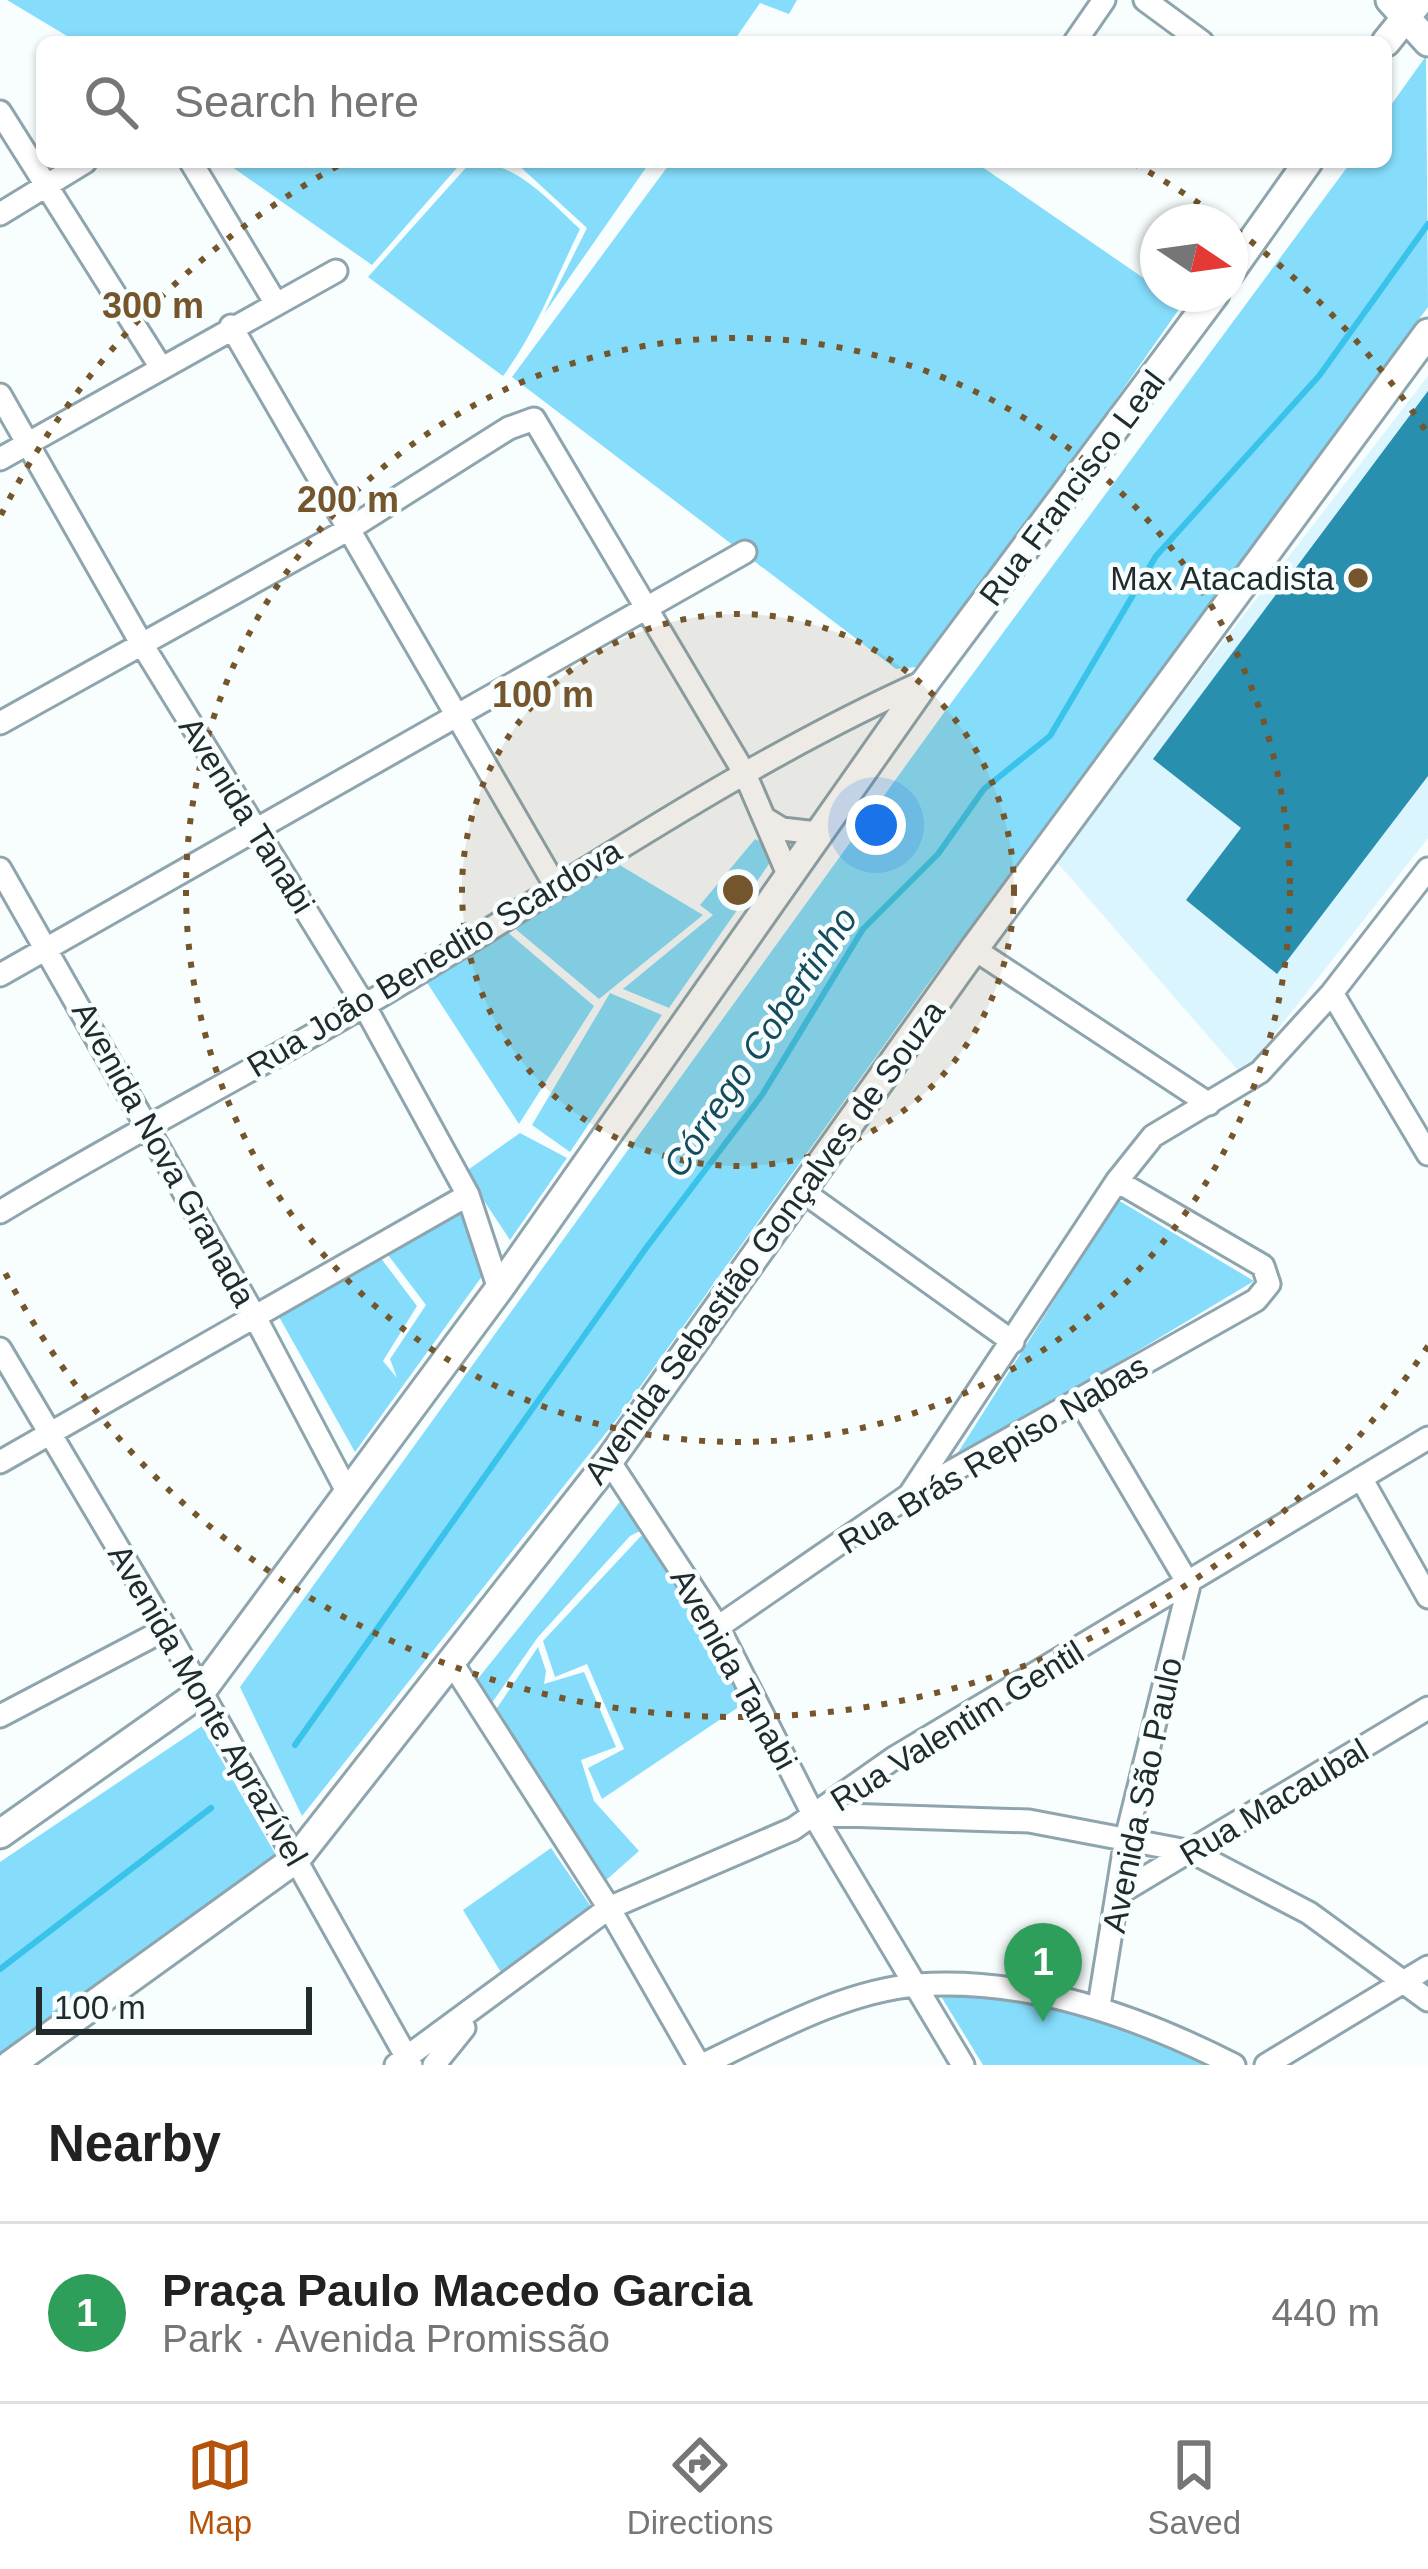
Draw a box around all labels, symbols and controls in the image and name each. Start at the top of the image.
search box [36,36,1392,168]
icon: search [78,69,144,135]
text: Search here [174,76,419,127]
north arrow [1140,204,1248,312]
text: 300 m [102,285,204,326]
street label: Rua Francisco Leal [972,363,1172,613]
text: 200 m [297,479,399,520]
place label: Max Atacadista [1110,560,1335,597]
marker: Max Atacadista [1345,565,1371,591]
text: 100 m [492,674,594,715]
street label: Avenida Tanabi [172,710,322,920]
your location [846,795,906,855]
street label: Rua João Benedito Scardova [240,831,628,1084]
centre of rings [717,869,759,911]
water label: Córrego Cobertinho [655,899,865,1185]
street label: Avenida Sebastião Gonçalves de Souza [576,993,952,1491]
street label: Avenida Nova Granada [65,995,264,1313]
street label: Rua Brás Repiso Nabas [832,1347,1154,1561]
street label: Avenida Monte Aprazível [101,1538,315,1872]
street label: Avenida Tanabi [663,1562,805,1776]
street label: Rua Valentim Gentil [824,1633,1090,1819]
street label: Avenida São Paulo [1095,1654,1189,1936]
street label: Rua Macaubal [1173,1731,1375,1873]
pin: 1 [1004,1923,1082,2022]
scale bar [36,1981,312,2034]
text: 100 m [54,1989,146,2026]
text: Nearby [48,2115,221,2172]
text: Praça Paulo Macedo Garcia [162,2265,752,2316]
text: 1 [76,2291,98,2334]
text: 440 m [1272,2291,1380,2334]
text: Park · Avenida Promissão [162,2317,610,2360]
tab: Map [187,2432,253,2542]
tab: Directions [627,2432,774,2542]
tab: Saved [1147,2432,1241,2542]

